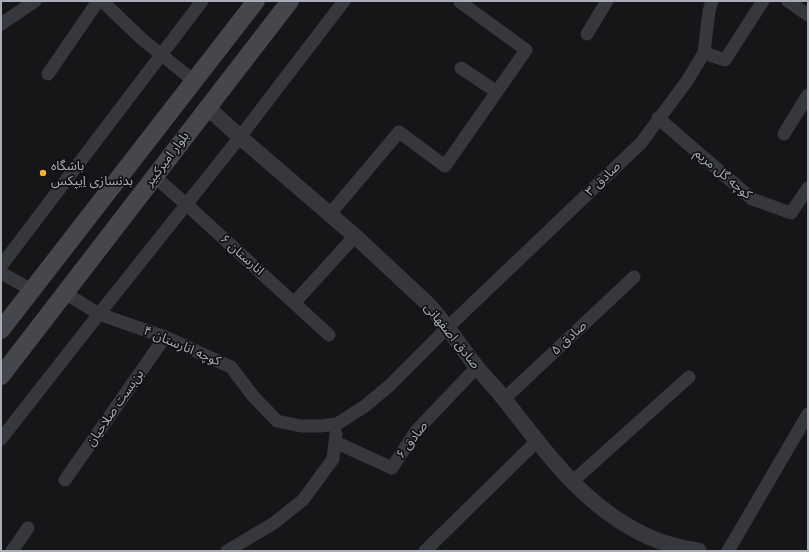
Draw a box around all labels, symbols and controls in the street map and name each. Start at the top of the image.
street label: بلوار امیرکبیر [141,129,193,189]
street label: کوچه گل مریم [691,145,755,203]
place label: باشگاه بدنسازی اِیپکس [51,158,133,189]
street label: صادق ۳ [582,159,624,199]
marker: باشگاه بدنسازی اِیپکس [38,168,48,178]
street label: انارستان ۶ [217,231,267,279]
street label: صادق اصفهانی [421,300,483,372]
street label: صادق ۵ [548,318,590,358]
street label: کوچه انارستان ۴ [141,323,223,369]
street label: بن‌بست صلاحیان [83,367,147,449]
street label: صادق ۶ [393,418,431,462]

